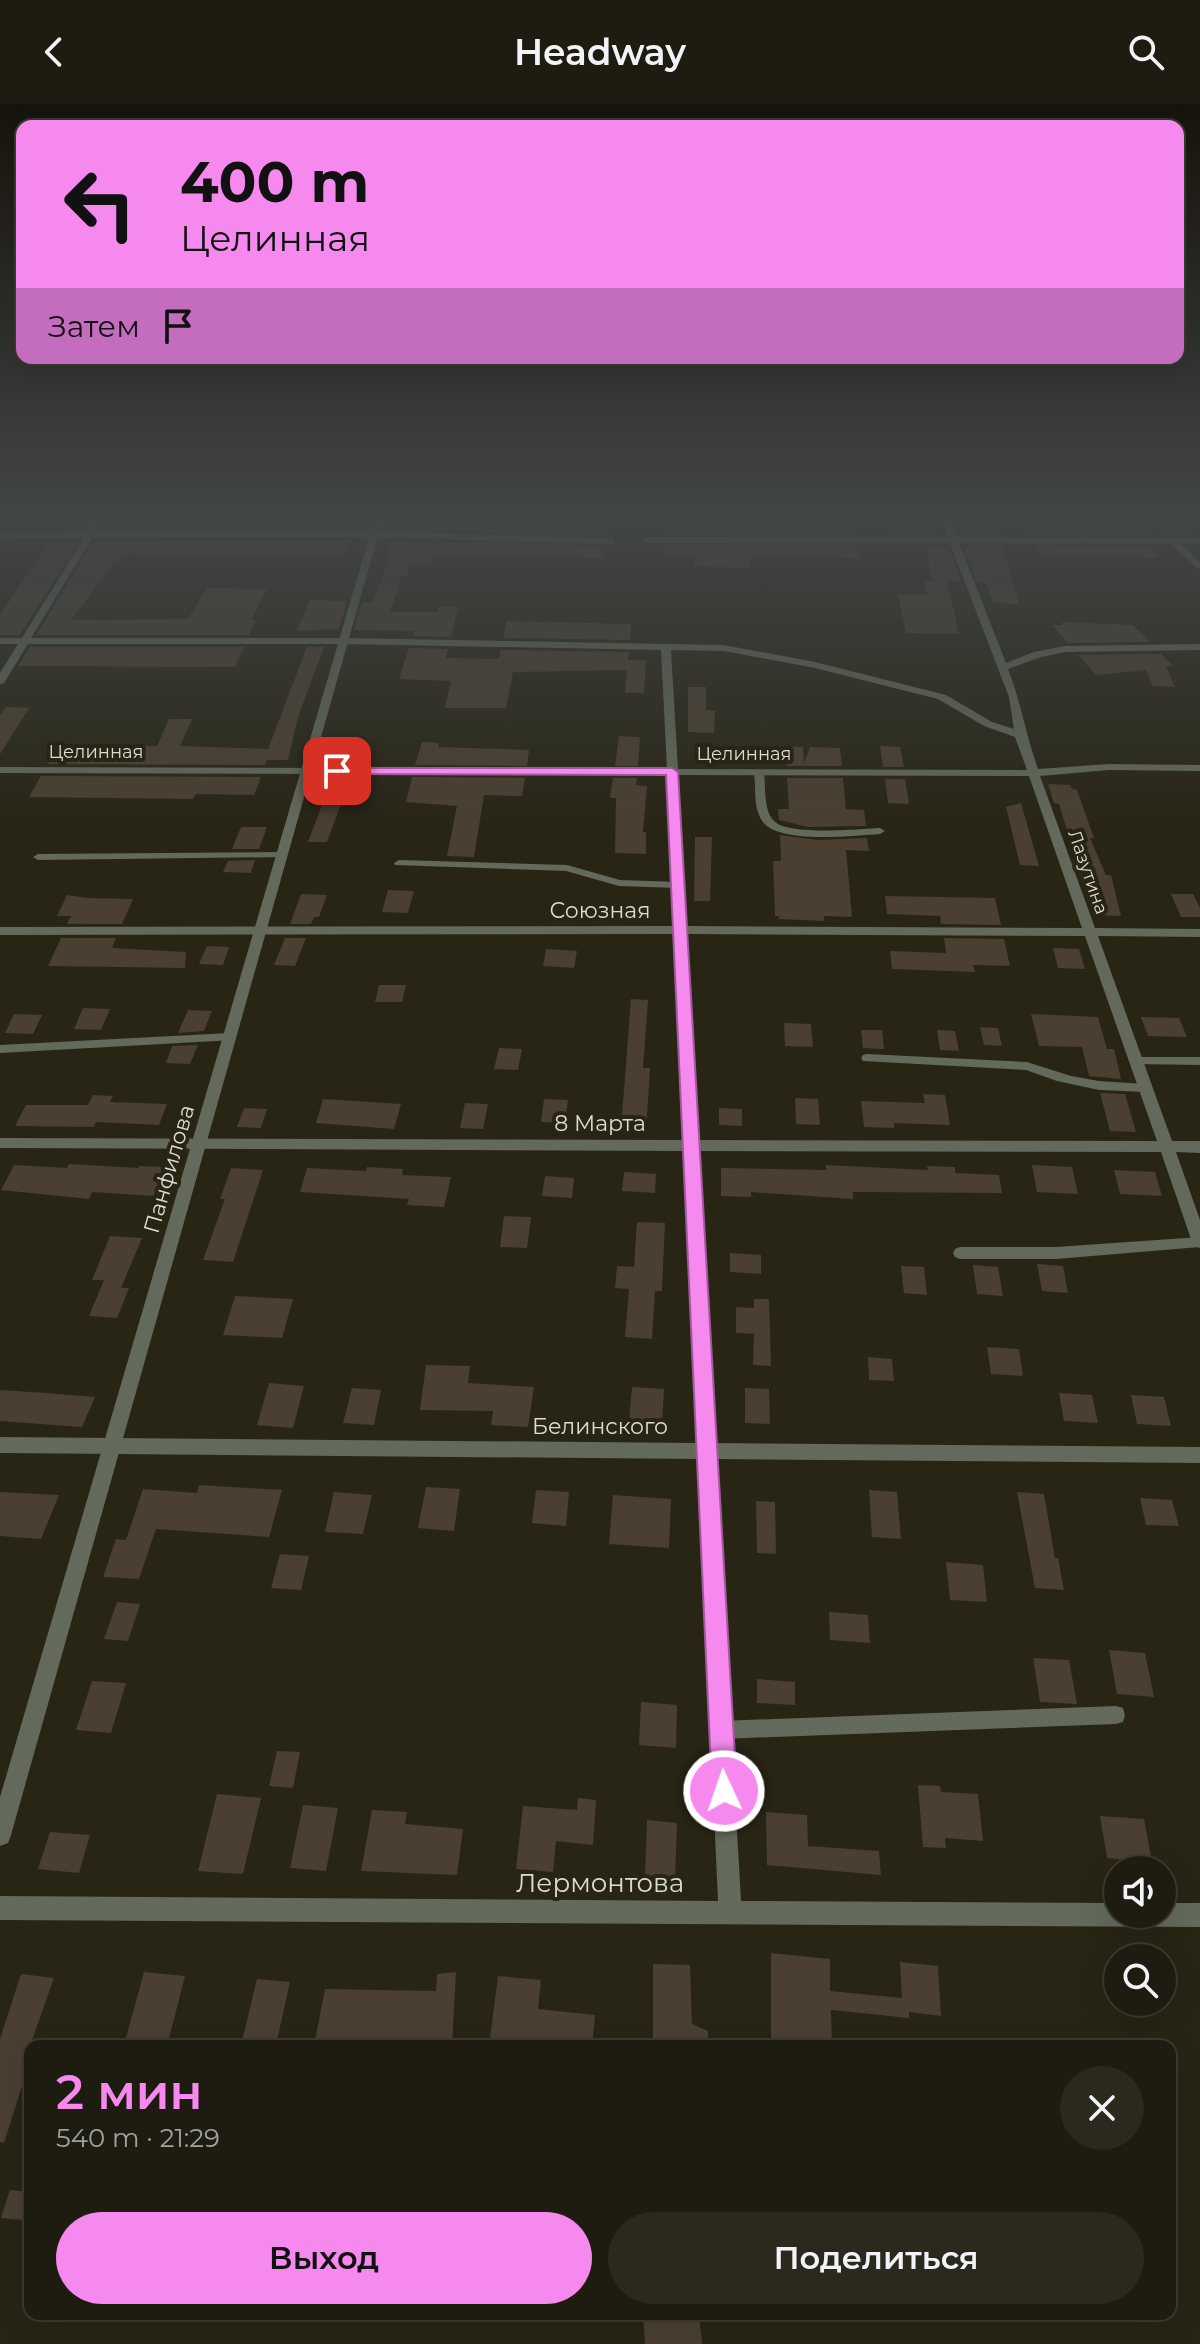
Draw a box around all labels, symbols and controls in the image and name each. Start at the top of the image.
icon: back [32,30,76,74]
text: Headway [514,30,686,74]
icon: search [1124,30,1168,74]
text: 400 m [180,148,369,216]
icon: left [48,152,152,256]
text: Целинная [180,216,370,260]
icon: arrive [156,304,200,348]
text: Затем [48,308,140,345]
pin [303,737,371,805]
street label: Целинная [48,741,144,763]
street label: Целинная [696,743,792,765]
icon: arrive [315,749,359,793]
street label: Лазутина [1063,827,1113,917]
street label: Союзная [549,897,651,924]
street label: Панфилова [138,1102,200,1236]
street label: 8 Марта [554,1110,646,1137]
street label: Белинского [532,1413,668,1440]
position arrow [682,1749,766,1833]
map controls [1104,1856,1176,2016]
button: sound [1104,1856,1176,1928]
street label: Лермонтова [516,1867,684,1899]
button: search [1104,1944,1176,2016]
text: 2 мин [56,2063,203,2121]
button: close [1060,2066,1144,2150]
text: 540 m · 21:29 [56,2122,220,2154]
button: Выход [56,2212,592,2304]
button: Поделиться [608,2212,1144,2304]

